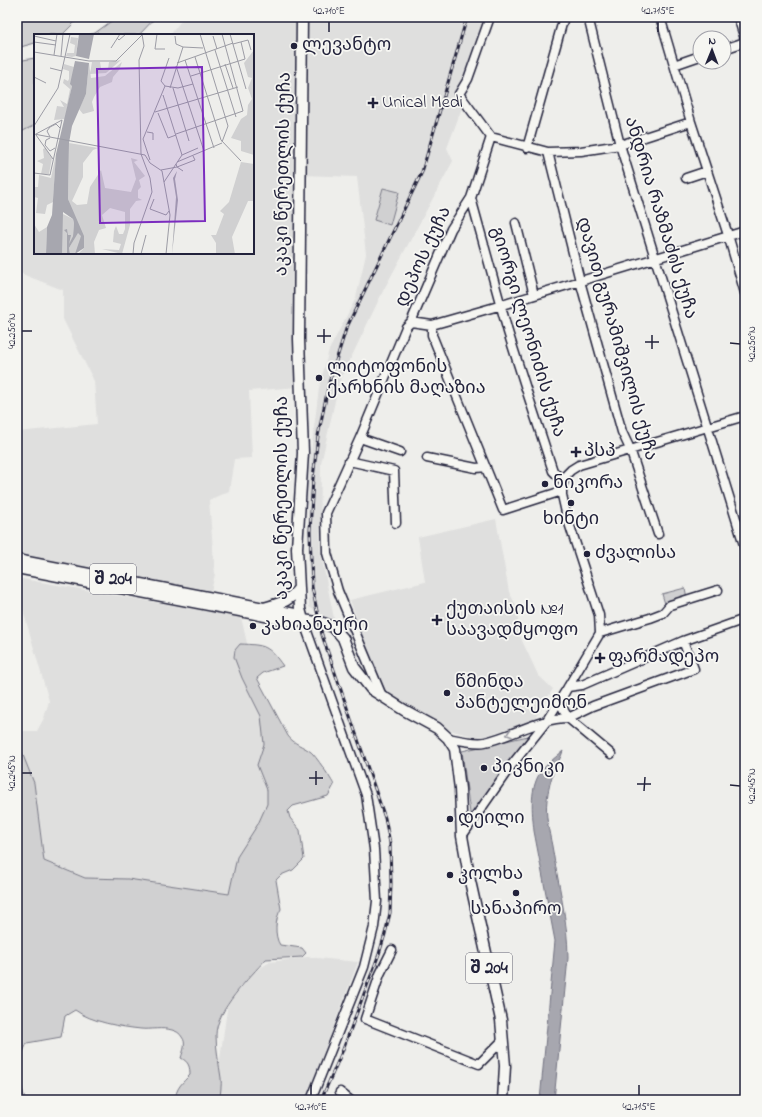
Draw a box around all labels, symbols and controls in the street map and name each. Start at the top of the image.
text: 42.710°E [313,4,345,19]
text: 42.715°E [642,4,674,19]
north arrow [692,30,732,70]
place label: ლევანტო [302,33,391,59]
text: N [708,33,716,49]
inset map [34,34,254,254]
marker: ლევანტო [289,41,299,51]
street label: აკაკი წერეთლის ქუჩა [269,72,299,276]
place label: Unical Medi [382,90,463,116]
marker: Unical Medi [367,97,379,109]
street label: ანდრია რაზმაძის ქუჩა [617,114,703,322]
street label: დეპოს ქუჩა [389,202,459,312]
street label: დავით გურამიშვილის ქუჩა [569,214,663,464]
street label: გიორგი ლეონიძის ქუჩა [483,223,571,441]
text: 42.250°N [5,313,20,349]
text: 42.250°N [745,326,760,362]
place label: ლიტოფონის ქარხნის მაღაზია [327,355,486,402]
marker: ლიტოფონის ქარხნის მაღაზია [314,373,324,383]
street label: აკაკი წერეთლის ქუჩა [270,396,296,600]
place label: პსპ [584,439,616,465]
marker: პსპ [571,447,581,457]
place label: ნიკორა [553,471,623,497]
marker: ნიკორა [540,479,550,489]
marker: ხინტი [566,498,576,508]
place label: ხინტი [543,507,599,533]
place label: ძვალისა [595,541,676,567]
marker: ძვალისა [582,549,592,559]
road number: შ 204 [90,564,136,594]
place label: ქუთაისის №1 საავადმყოფო [446,597,578,644]
place label: კახიანაური [261,613,368,639]
marker: ქუთაისის №1 საავადმყოფო [431,614,443,626]
marker: კახიანაური [248,621,258,631]
place label: ფარმადეპო [608,645,719,671]
marker: ფარმადეპო [595,653,605,663]
place label: წმინდა პანტელეიმონ [455,670,587,717]
marker: წმინდა პანტელეიმონ [442,688,452,698]
one-way arrow [505,730,512,738]
text: 42.245°N [5,755,20,791]
place label: პიკნიკი [492,755,565,781]
marker: პიკნიკი [479,763,489,773]
text: 42.245°N [745,768,760,804]
place label: დეილი [458,806,525,832]
marker: დეილი [445,814,455,824]
place label: კოლხა [458,862,523,888]
marker: კოლხა [445,870,455,880]
marker: სანაპირო [511,888,521,898]
place label: სანაპირო [470,897,562,923]
road number: შ 204 [466,953,512,983]
text: 42.710°E [295,1100,327,1115]
text: 42.715°E [623,1100,655,1115]

